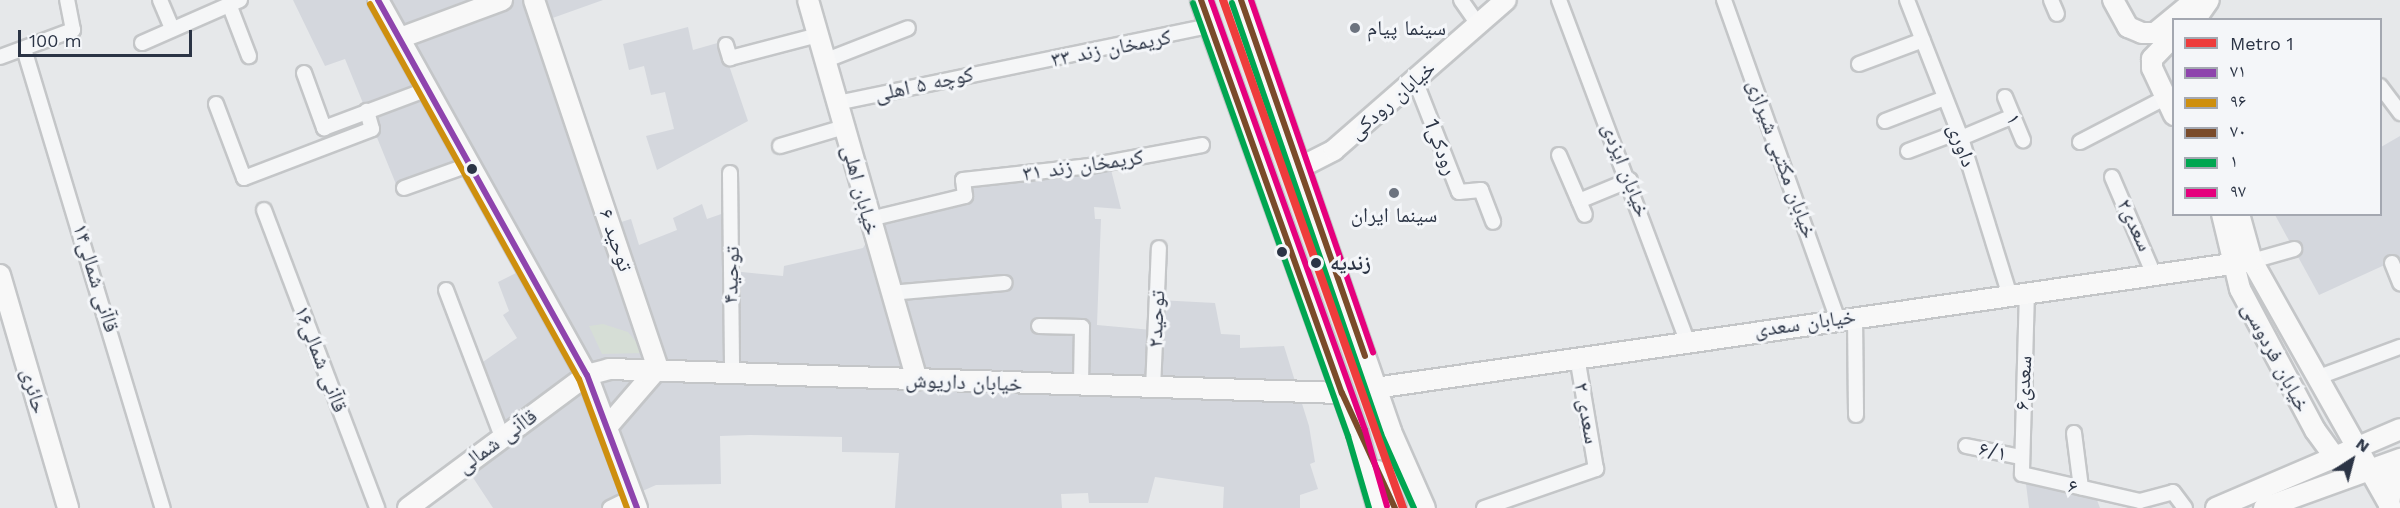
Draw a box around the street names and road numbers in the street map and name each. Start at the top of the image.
street label: کریمخان زند ۳۳ [1049,24,1173,72]
street label: خیابان رودکی [1344,56,1440,144]
street label: کوچه ۵ اهلی [872,61,976,107]
street label: خیابان مکتبی شیرازی [1742,76,1822,242]
street label: ۱ [2001,110,2027,128]
street label: 1رودکی [1419,115,1463,179]
street label: خیابان ایزدی [1596,119,1656,221]
street label: داوری [1943,120,1981,170]
street label: خیابان اهلی [837,142,885,238]
street label: کریمخان زند ۳۱ [1021,144,1145,186]
street label: سعدی۲ [2112,195,2158,255]
street label: ۶ توحید [594,205,638,275]
street label: قاآنی شمالی۱۴ [68,221,124,335]
street label: توحید۴ [717,246,745,304]
street label: توحید۲ [1142,290,1170,348]
street label: خیابان فردوسی [2237,298,2315,416]
street label: قاآنی شمالی۱۶ [289,302,353,416]
street label: خیابان سعدی [1753,303,1857,343]
street label: سعدی۶ [2009,355,2037,411]
street label: حائری [16,365,52,417]
street label: خیابان داریوش [905,367,1023,397]
street label: سعدی ۲ [1569,380,1605,446]
street label: قاآنی شمالی [452,403,542,479]
street label: ۶/۱ [1977,436,2009,466]
street label: ۶ [2066,473,2080,499]

